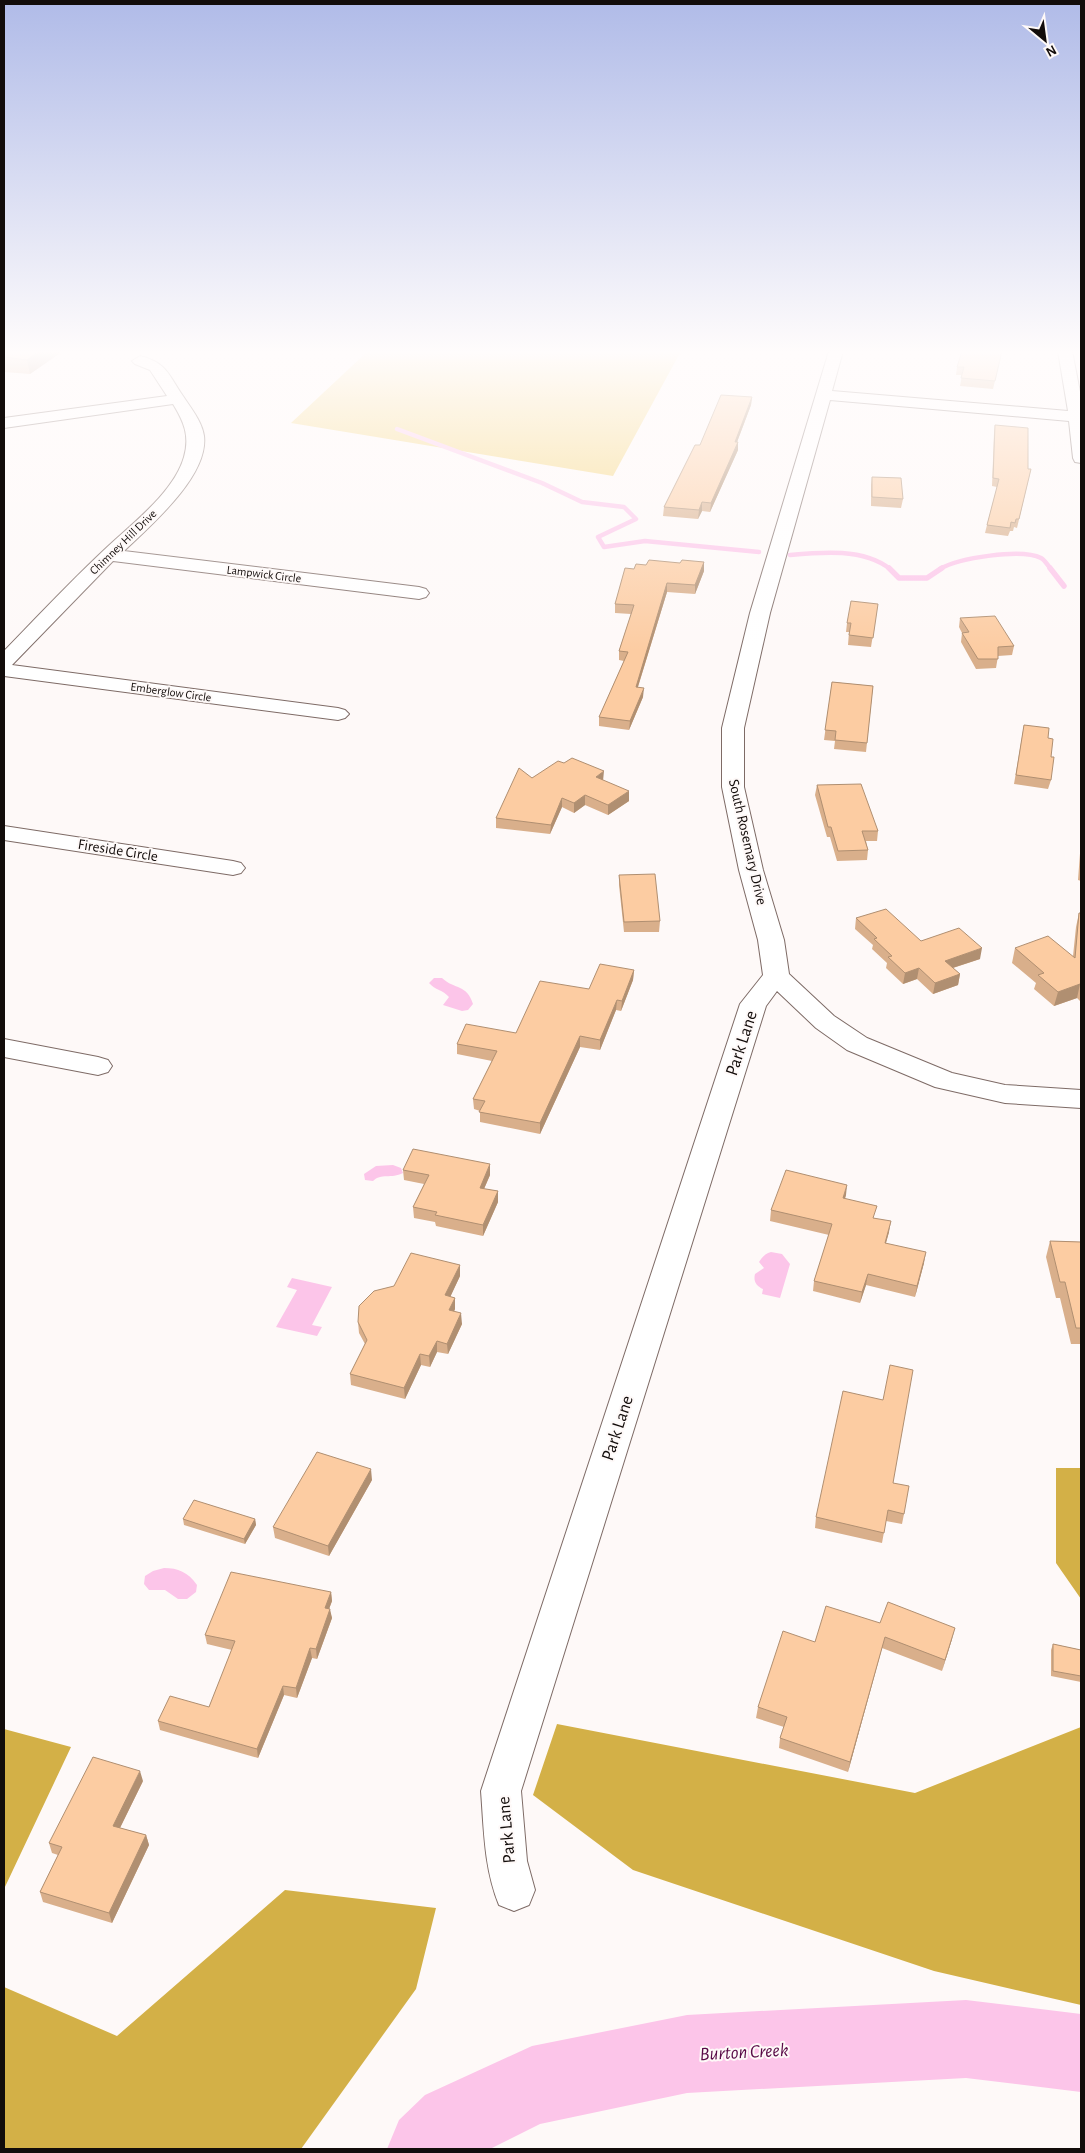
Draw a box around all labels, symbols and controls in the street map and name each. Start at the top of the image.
north arrow [1020,15,1070,65]
text: N [1043,42,1058,59]
street label: Chimney Hill Drive [87,507,159,577]
street label: Lampwick Circle [226,563,302,585]
street label: Emberglow Circle [130,680,212,704]
street label: South Rosemary Drive [726,778,769,906]
street label: Fireside Circle [77,837,159,864]
street label: Park Lane [723,1009,761,1078]
street label: Park Lane [599,1394,637,1463]
street label: Park Lane [495,1796,519,1864]
water label: Burton Creek [699,2041,789,2064]

